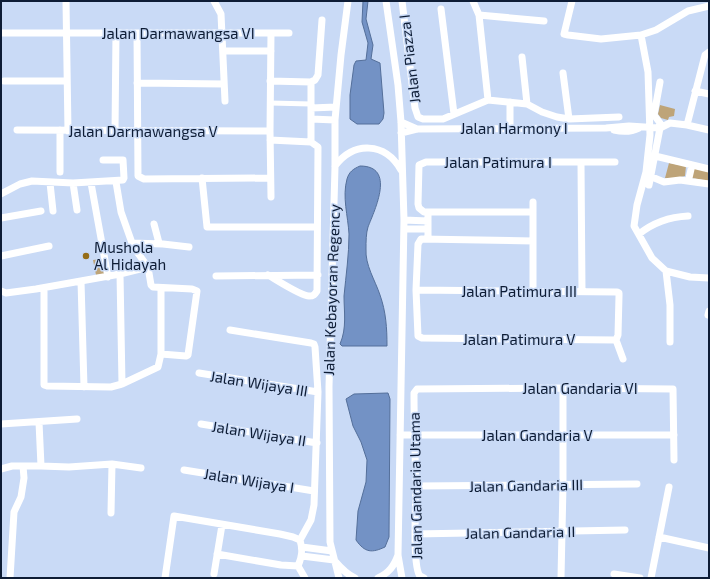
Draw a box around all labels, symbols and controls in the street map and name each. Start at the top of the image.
street label: Jalan Piazza I [395,13,423,105]
street label: Jalan Darmawangsa VI [101,24,255,42]
street label: Jalan Harmony I [460,119,568,137]
street label: Jalan Darmawangsa V [68,122,218,140]
street label: Jalan Patimura I [444,153,552,171]
street label: Jalan Kebayoran Regency [319,204,343,376]
place label: Mushola Al Hidayah [94,238,166,273]
marker: Mushola Al Hidayah [81,251,91,261]
street label: Jalan Patimura III [461,282,577,300]
street label: Jalan Patimura V [463,330,575,348]
street label: Jalan Wijaya III [209,366,309,401]
street label: Jalan Gandaria VI [522,379,638,397]
street label: Jalan Gandaria Utama [405,412,425,560]
street label: Jalan Wijaya II [210,417,307,450]
street label: Jalan Gandaria V [481,426,593,444]
street label: Jalan Wijaya I [202,464,295,497]
street label: Jalan Gandaria III [469,475,583,495]
street label: Jalan Gandaria II [465,522,575,542]

